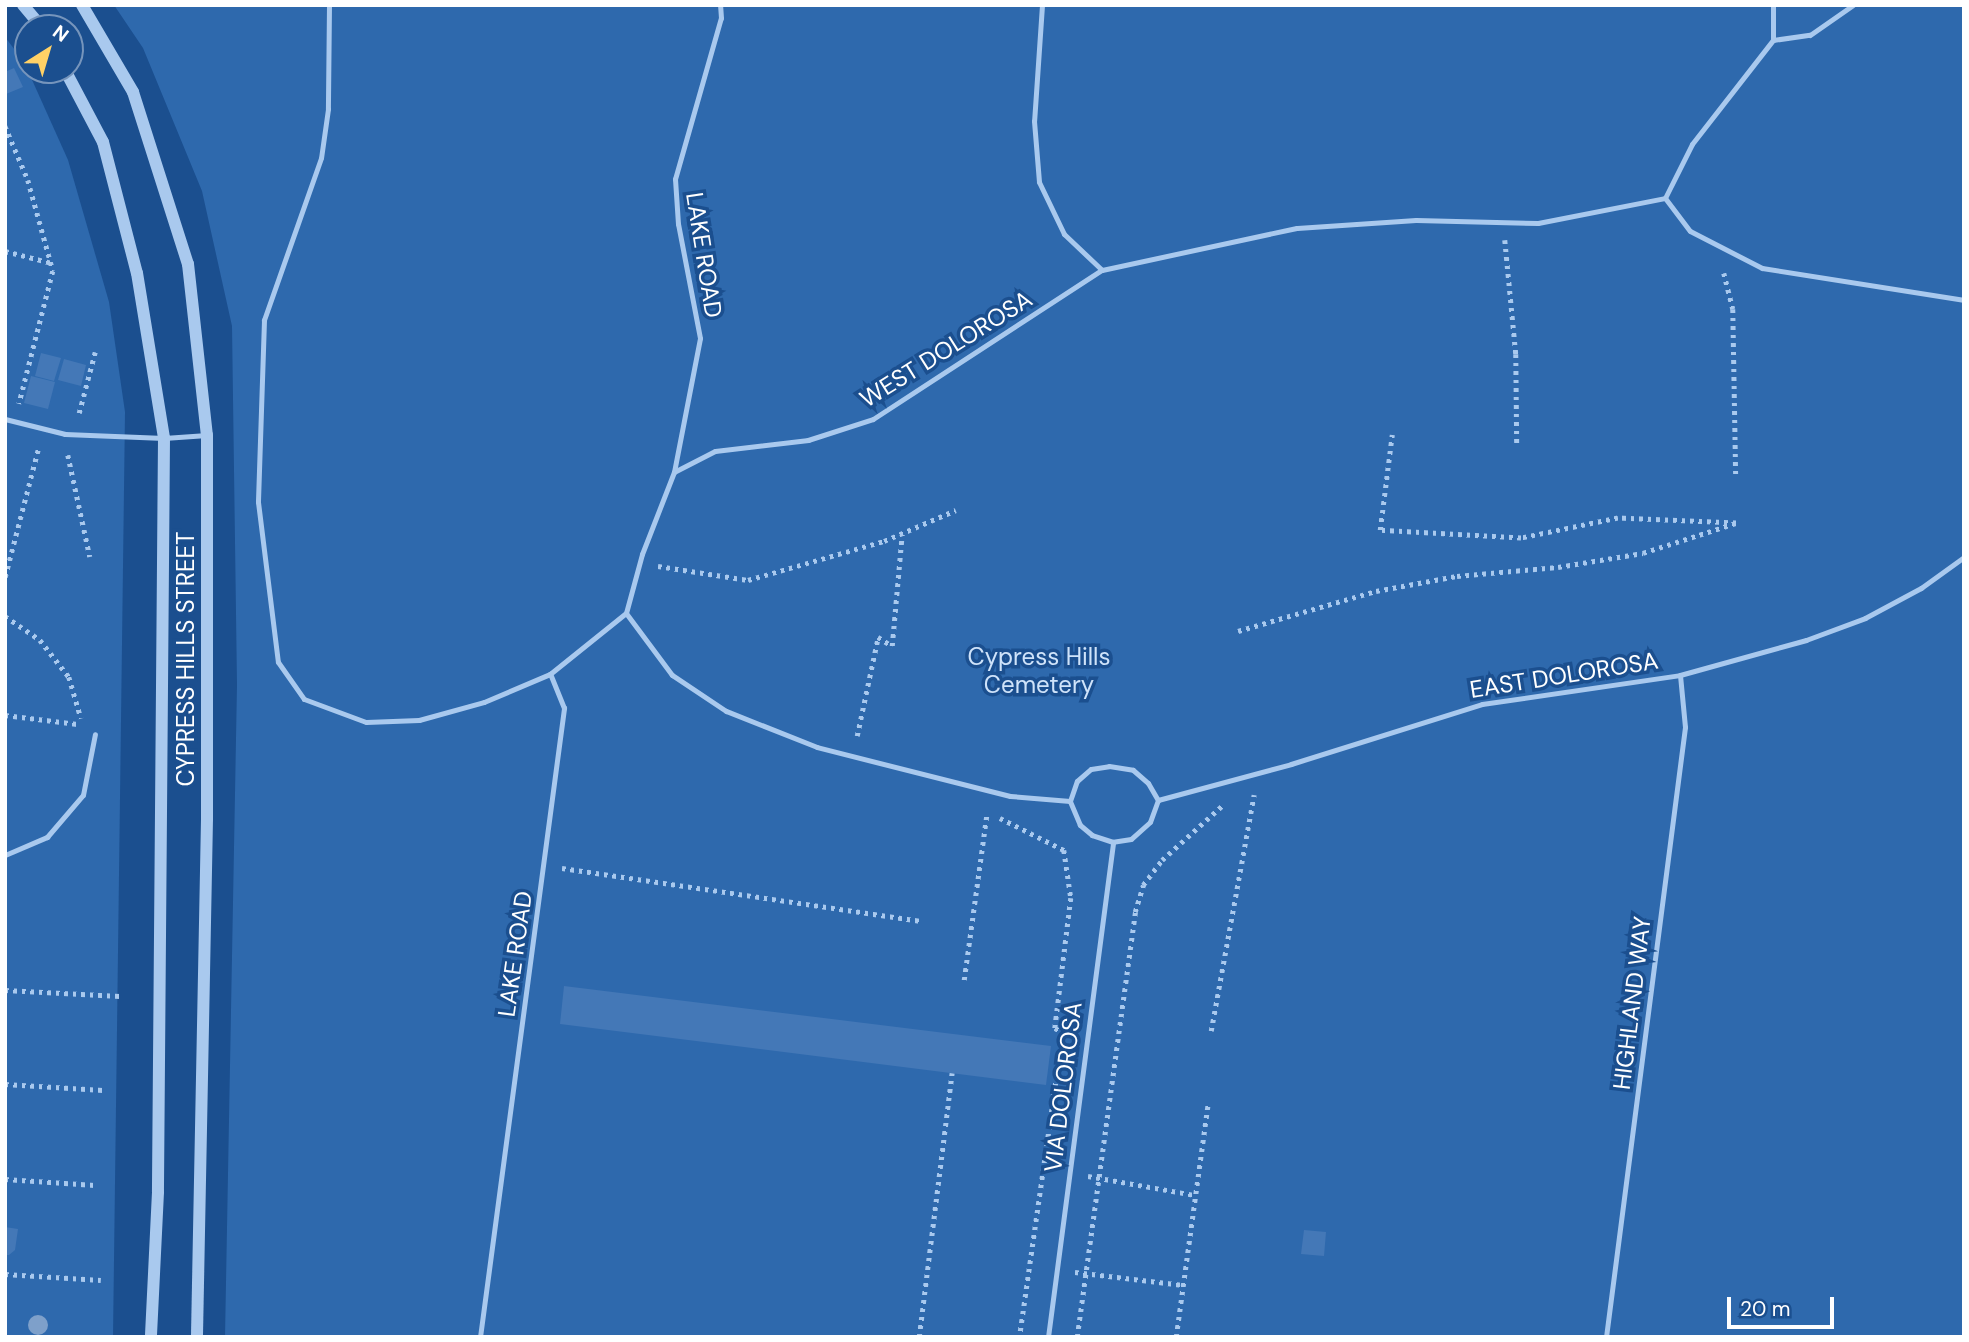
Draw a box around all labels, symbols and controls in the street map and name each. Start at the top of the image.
north arrow [14,14,84,84]
text: N [48,19,74,48]
street label: LAKE ROAD [680,190,728,320]
street label: WEST DOLOROSA [855,284,1037,414]
street label: CYPRESS HILLS STREET [172,532,200,786]
park label: Cypress Hills Cemetery [968,643,1110,699]
street label: EAST DOLOROSA [1468,646,1660,704]
street label: LAKE ROAD [492,889,538,1019]
street label: HIGHLAND WAY [1607,915,1657,1091]
street label: VIA DOLOROSA [1038,1000,1088,1174]
scale bar [1731,1282,1838,1326]
text: 20 m [1740,1295,1791,1323]

